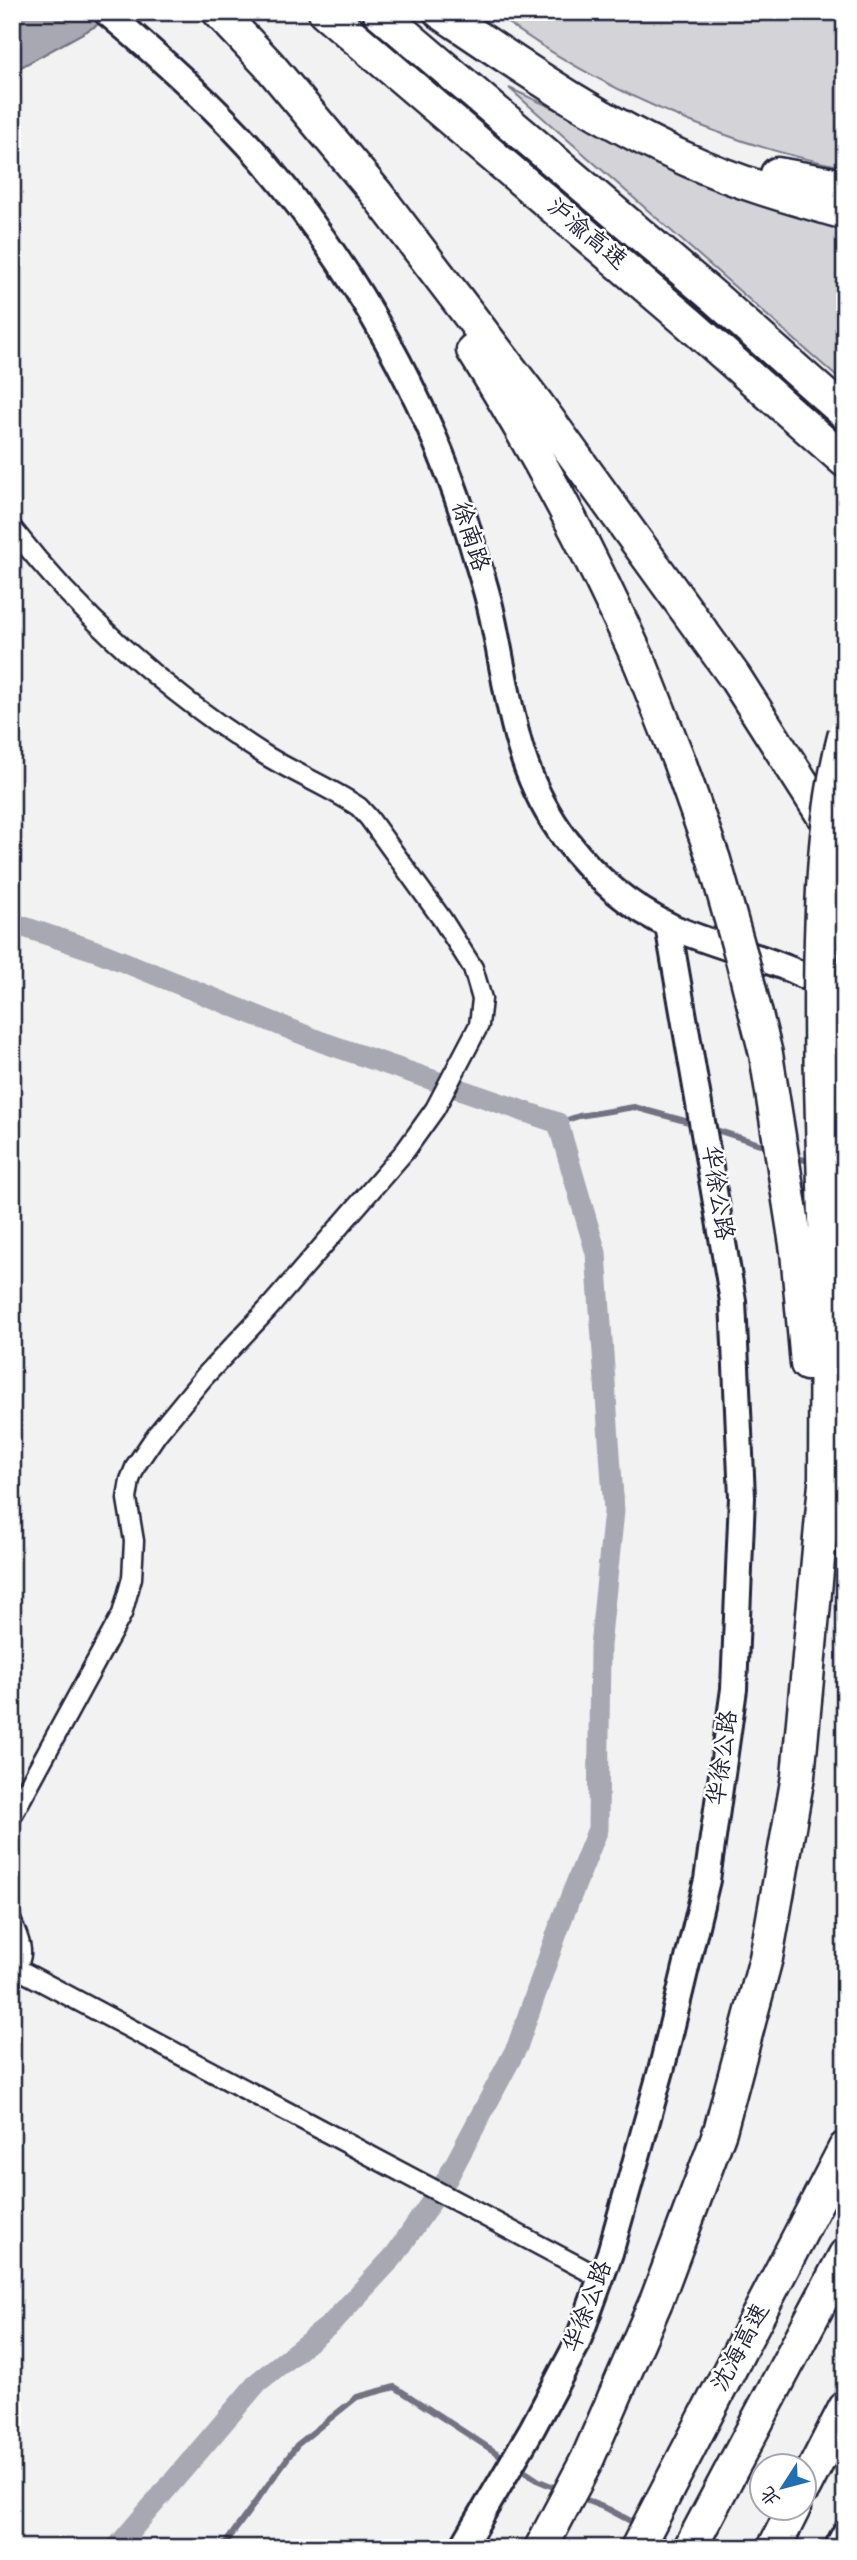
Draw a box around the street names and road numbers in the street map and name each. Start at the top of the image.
street label: 沪渝高速 [538,191,634,279]
street label: 徐南路 [441,497,497,577]
street label: 华徐公路 [691,1143,741,1243]
street label: 华徐公路 [700,1708,748,1808]
street label: 华徐公路 [555,2256,623,2358]
street label: 沈海高速 [704,2297,780,2399]

